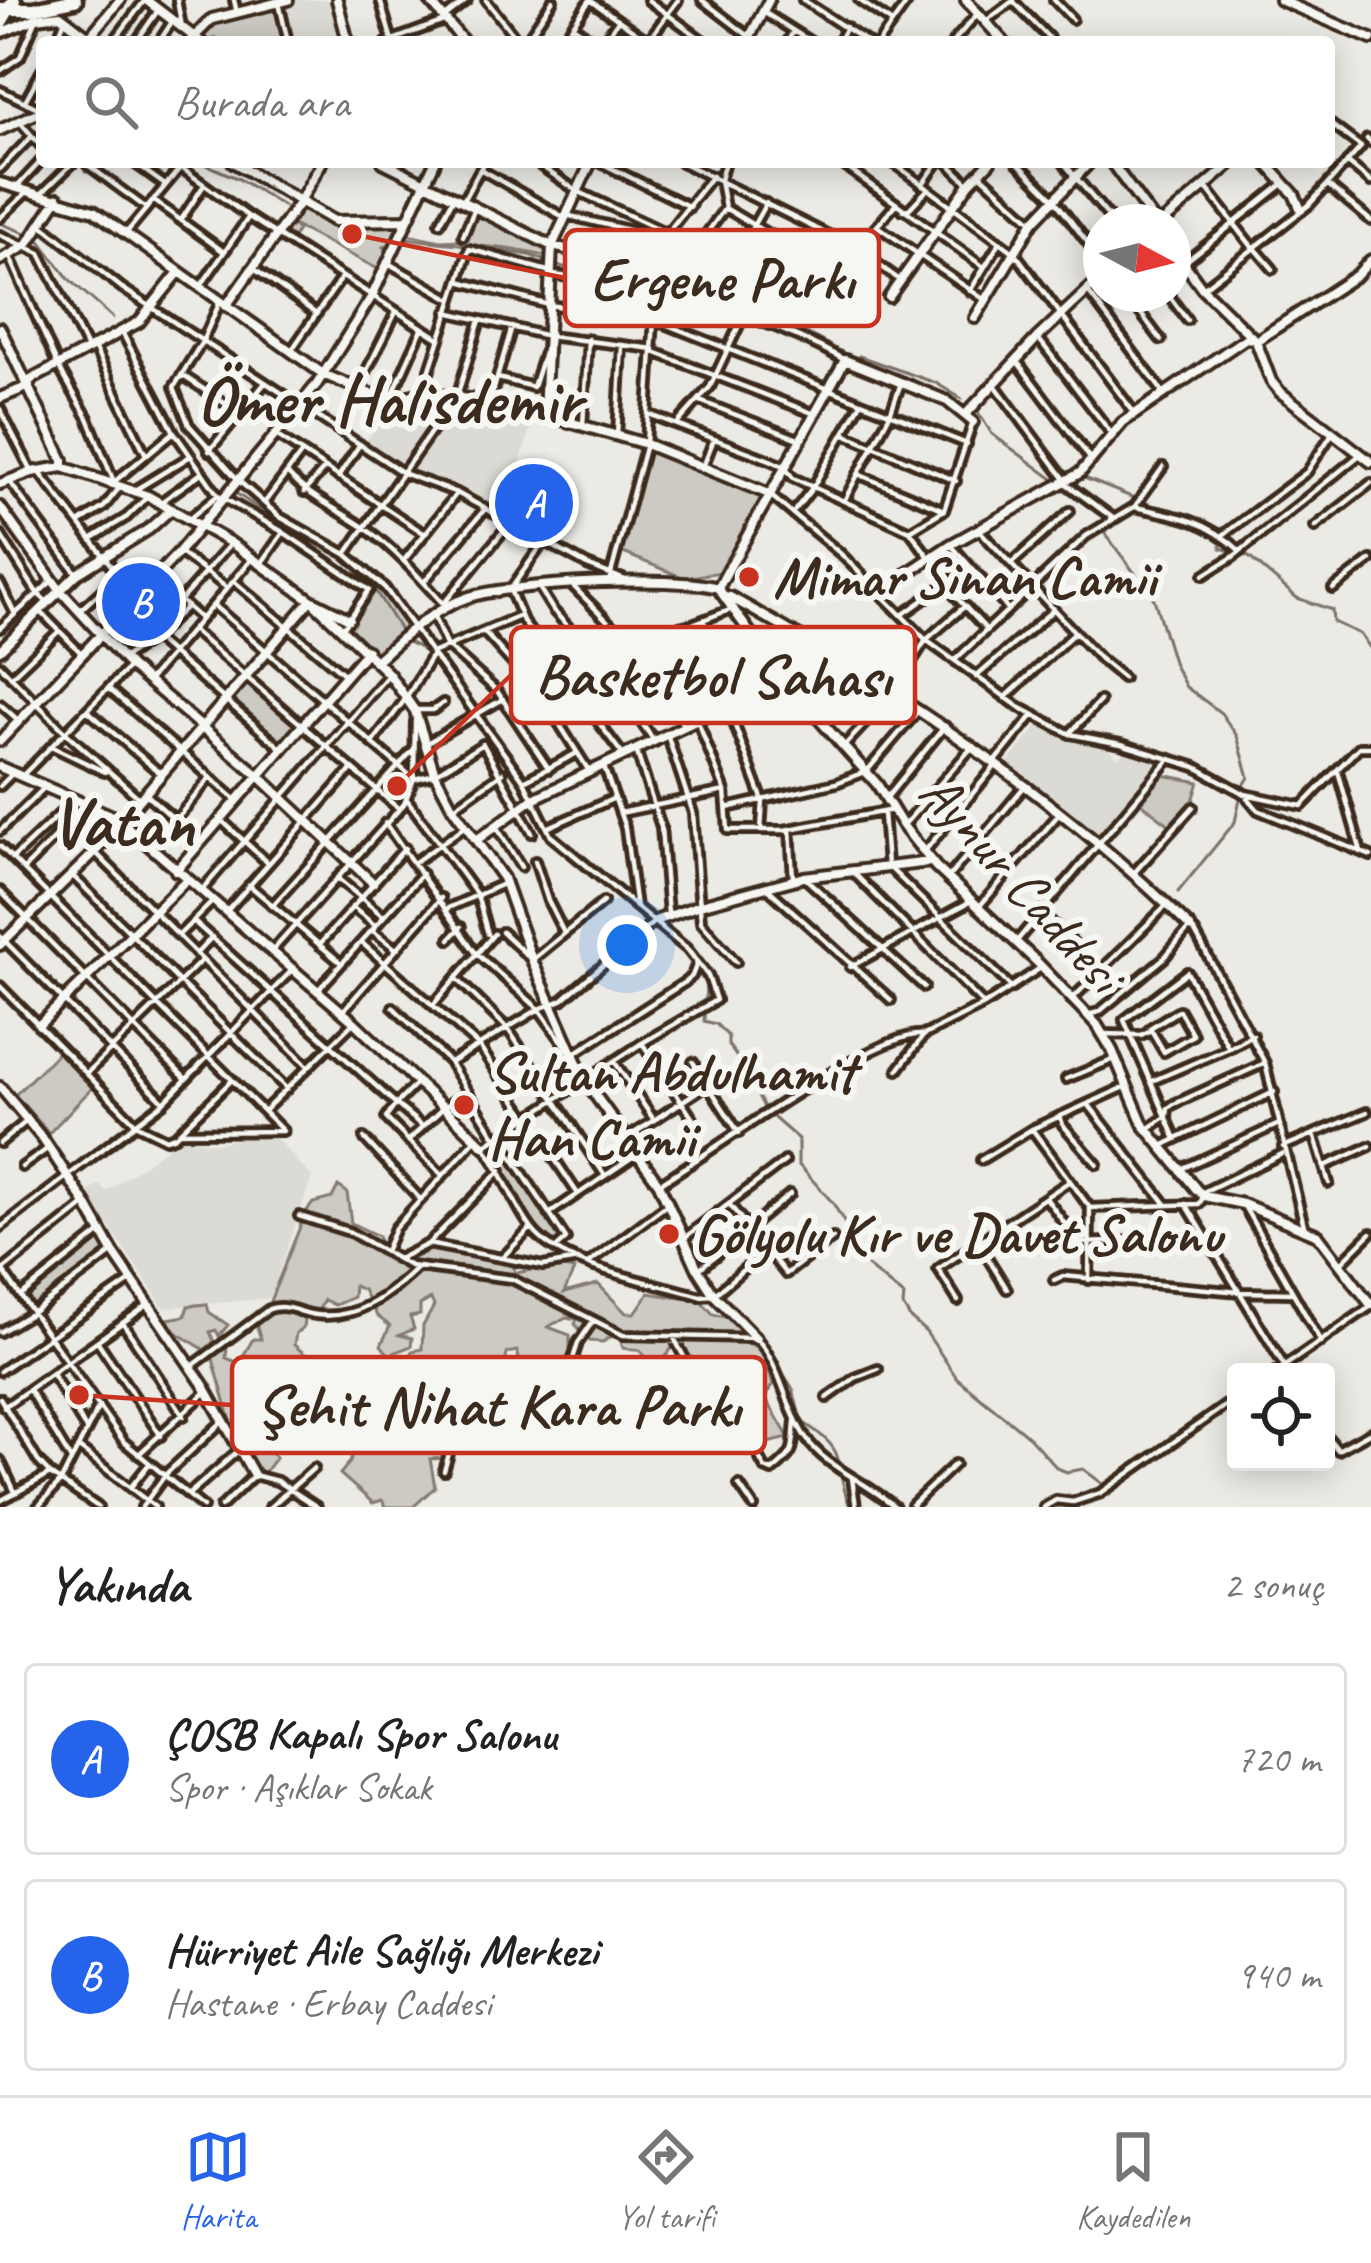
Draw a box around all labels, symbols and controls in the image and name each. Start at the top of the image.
search box [36,36,1335,168]
icon: search [78,69,144,135]
text: Burada ara [174,74,349,131]
north arrow [1083,204,1191,312]
callout: Ergene Parkı [565,230,879,326]
text: Ergene Parkı [590,241,858,317]
district label: Ömer Halisdemir [197,357,588,444]
pin: A [495,458,573,548]
place label: Mimar Sinan Camii [773,541,1163,613]
pin: B [102,557,180,647]
marker: Mimar Sinan Camii [736,564,762,590]
callout: Basketbol Sahası [511,627,915,723]
text: Basketbol Sahası [535,638,895,714]
street label: Aynur Caddesi [904,757,1144,1012]
district label: Vatan [50,780,195,867]
your location [597,915,657,975]
place label: Sultan Abdulhamit Han Camii [488,1036,863,1174]
marker: Sultan Abdulhamit Han Camii [451,1092,477,1118]
place label: Gölyolu Kır ve Davet Salonu [693,1198,1226,1270]
marker: Gölyolu Kır ve Davet Salonu [656,1221,682,1247]
callout: Şehit Nihat Kara Parkı [232,1357,765,1453]
map controls [1227,1363,1335,1471]
button: locate [1227,1363,1335,1471]
text: Şehit Nihat Kara Parkı [256,1368,744,1444]
text: Yakında [48,1553,188,1617]
text: 2 sonuç [1223,1561,1323,1610]
text: ÇOSB Kapalı Spor Salonu [165,1706,556,1763]
text: A [80,1735,100,1784]
text: 720 m [1236,1735,1320,1784]
text: Spor · Aşıklar Sokak [165,1763,431,1812]
text: Hürriyet Aile Sağlığı Merkezi [165,1922,598,1979]
text: B [80,1951,100,2000]
text: 940 m [1236,1951,1320,2000]
text: Hastane · Erbay Caddesi [165,1979,492,2028]
tab: Harita [181,2124,256,2238]
tab: Yol tarifi [618,2124,715,2238]
tab: Kaydedilen [1076,2124,1190,2238]

